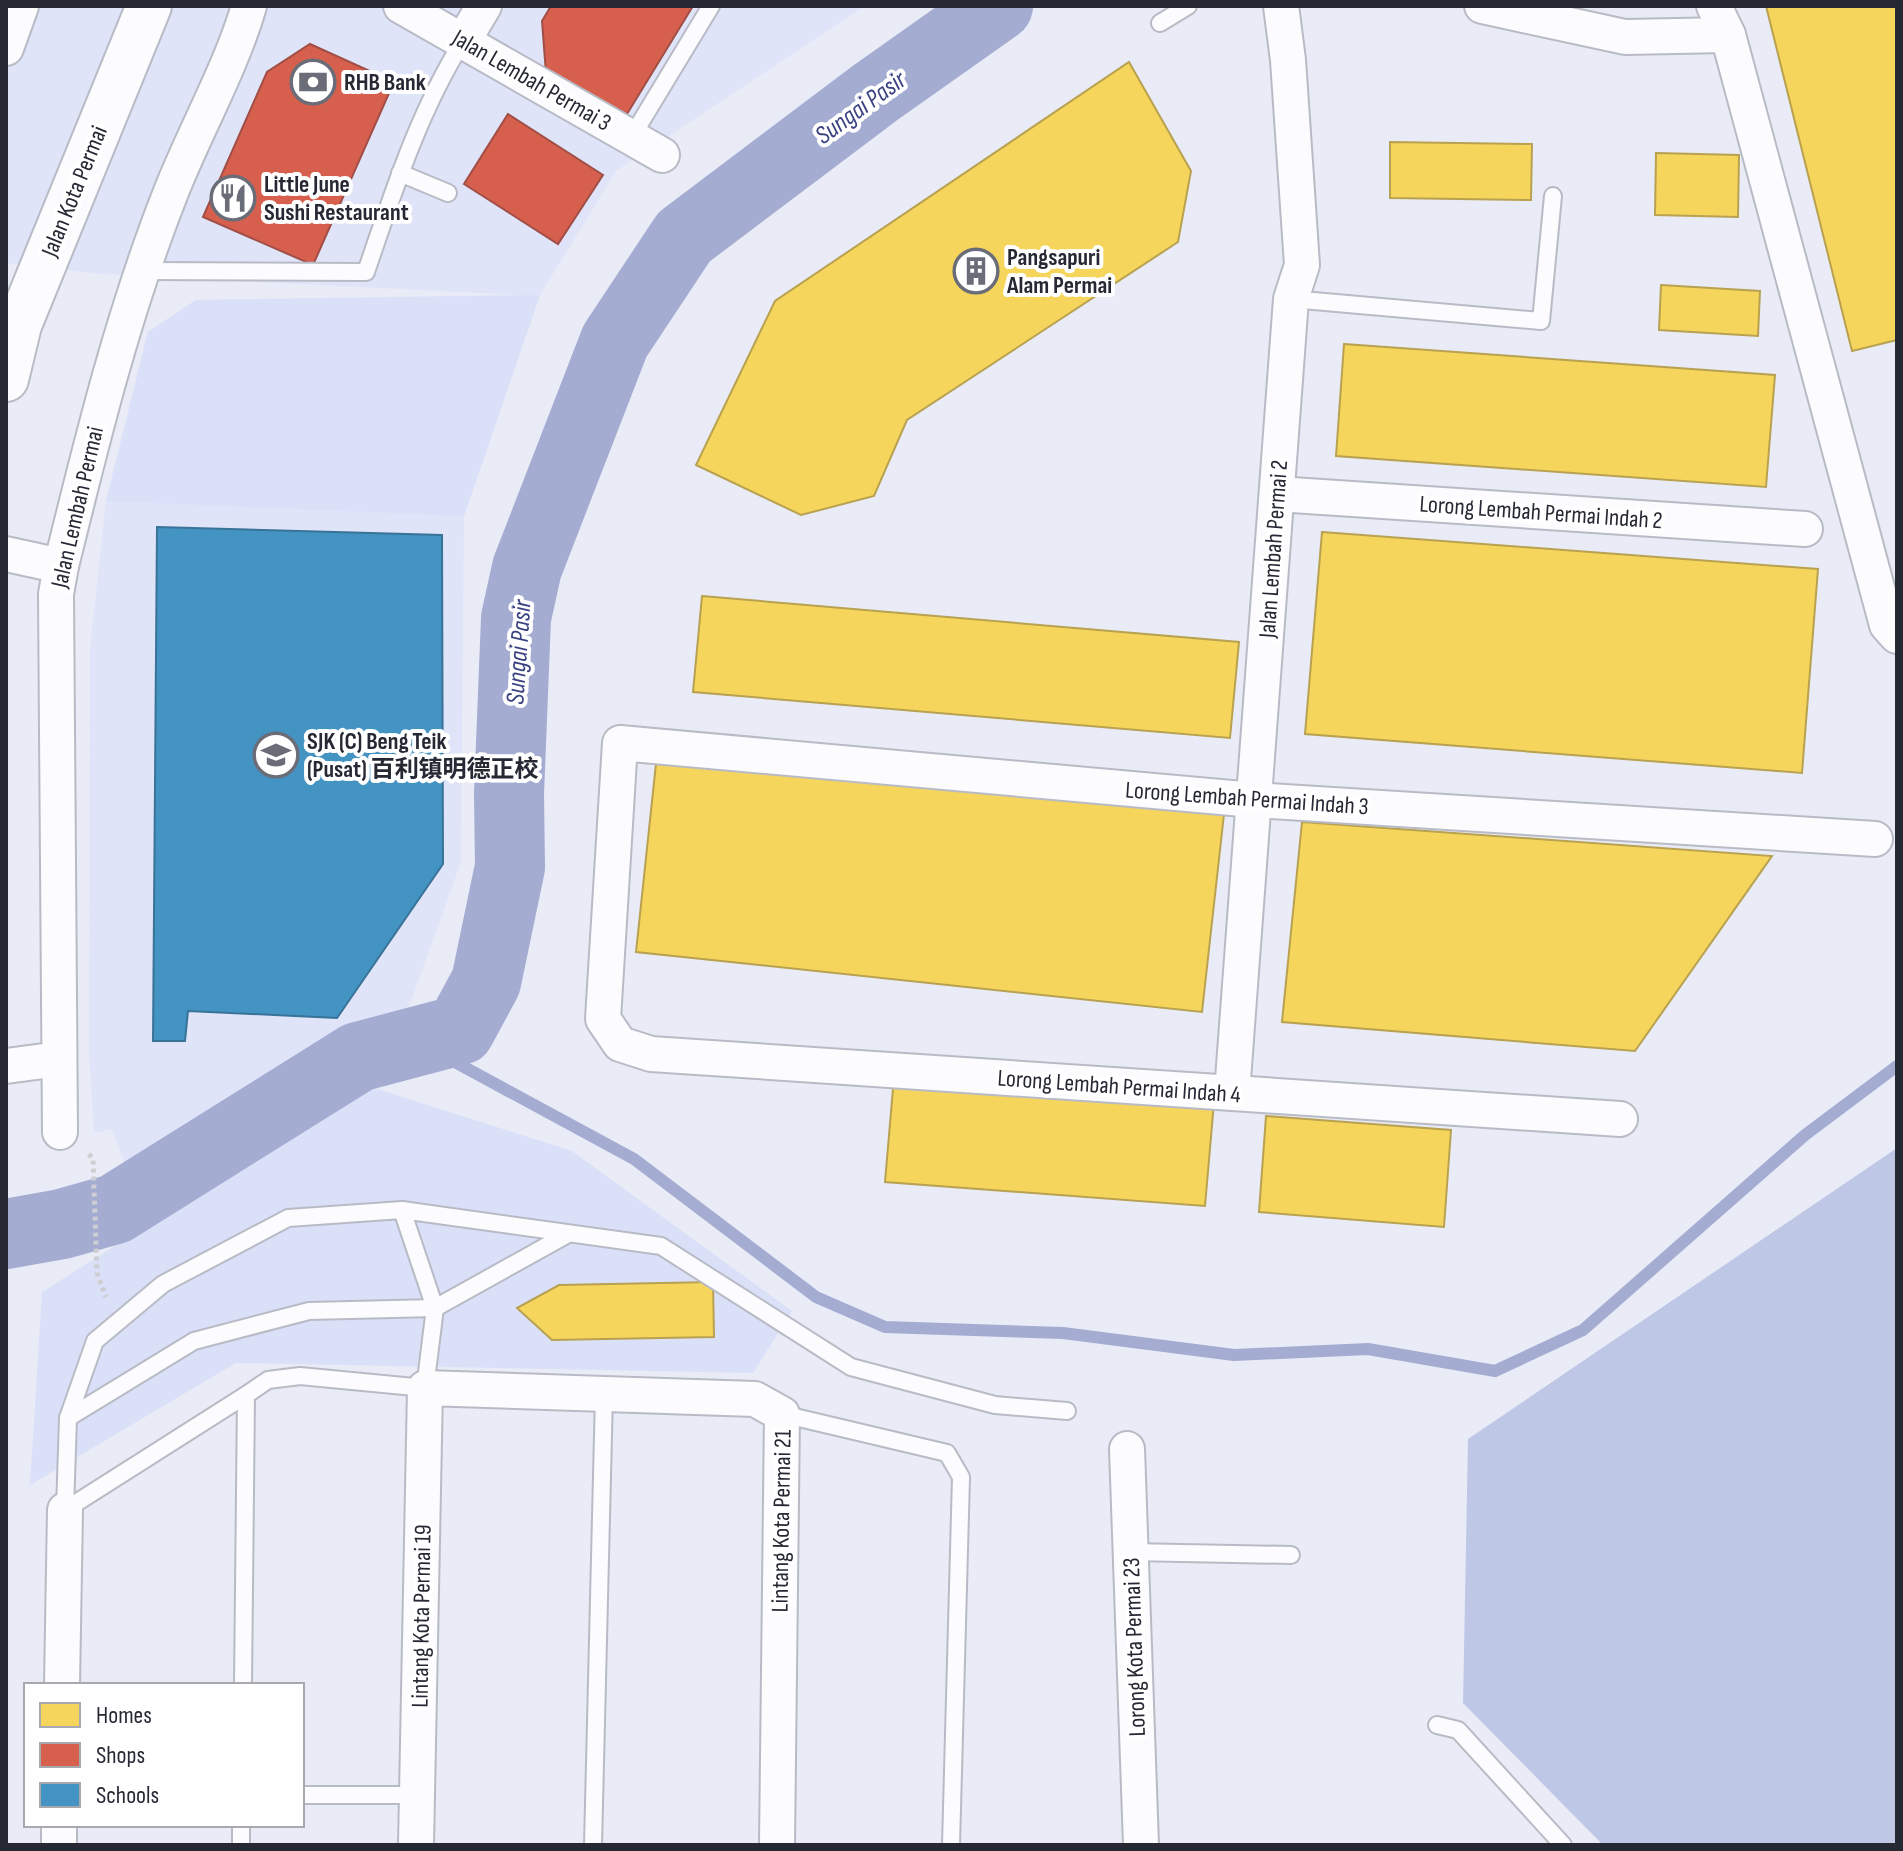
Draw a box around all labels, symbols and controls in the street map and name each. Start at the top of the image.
street label: Jalan Lembah Permai 3 [446,23,616,138]
bank icon: RHB Bank [289,58,337,106]
water label: Sungai Pasir [809,64,914,152]
place label: RHB Bank [344,68,426,97]
street label: Jalan Kota Permai [35,122,114,262]
place label: Little June Sushi Restaurant [264,170,409,227]
restaurant icon: Little June Sushi Restaurant [209,174,257,222]
place label: Pangsapuri Alam Permai [1006,243,1112,300]
building icon: Pangsapuri Alam Permai [952,247,1000,295]
street label: Jalan Lembah Permai [45,424,110,592]
street label: Jalan Lembah Permai 2 [1253,459,1294,640]
street label: Lorong Lembah Permai Indah 2 [1418,490,1663,535]
water label: Sungai Pasir [500,597,539,705]
place label: SJK (C) Beng Teik (Pusat) 百利镇明德正校 [307,727,539,784]
school or university icon: SJK (C) Beng Teik (Pusat) 百利镇明德正校 [252,731,300,779]
street label: Lorong Lembah Permai Indah 3 [1124,776,1370,821]
street label: Lorong Lembah Permai Indah 4 [996,1064,1242,1109]
street label: Lintang Kota Permai 21 [765,1429,798,1612]
street label: Lintang Kota Permai 19 [405,1524,438,1708]
street label: Lorong Kota Permai 23 [1117,1557,1152,1737]
legend [24,1683,304,1827]
text: Homes [96,1701,152,1730]
text: Shops [96,1741,145,1770]
text: Schools [96,1781,159,1810]

